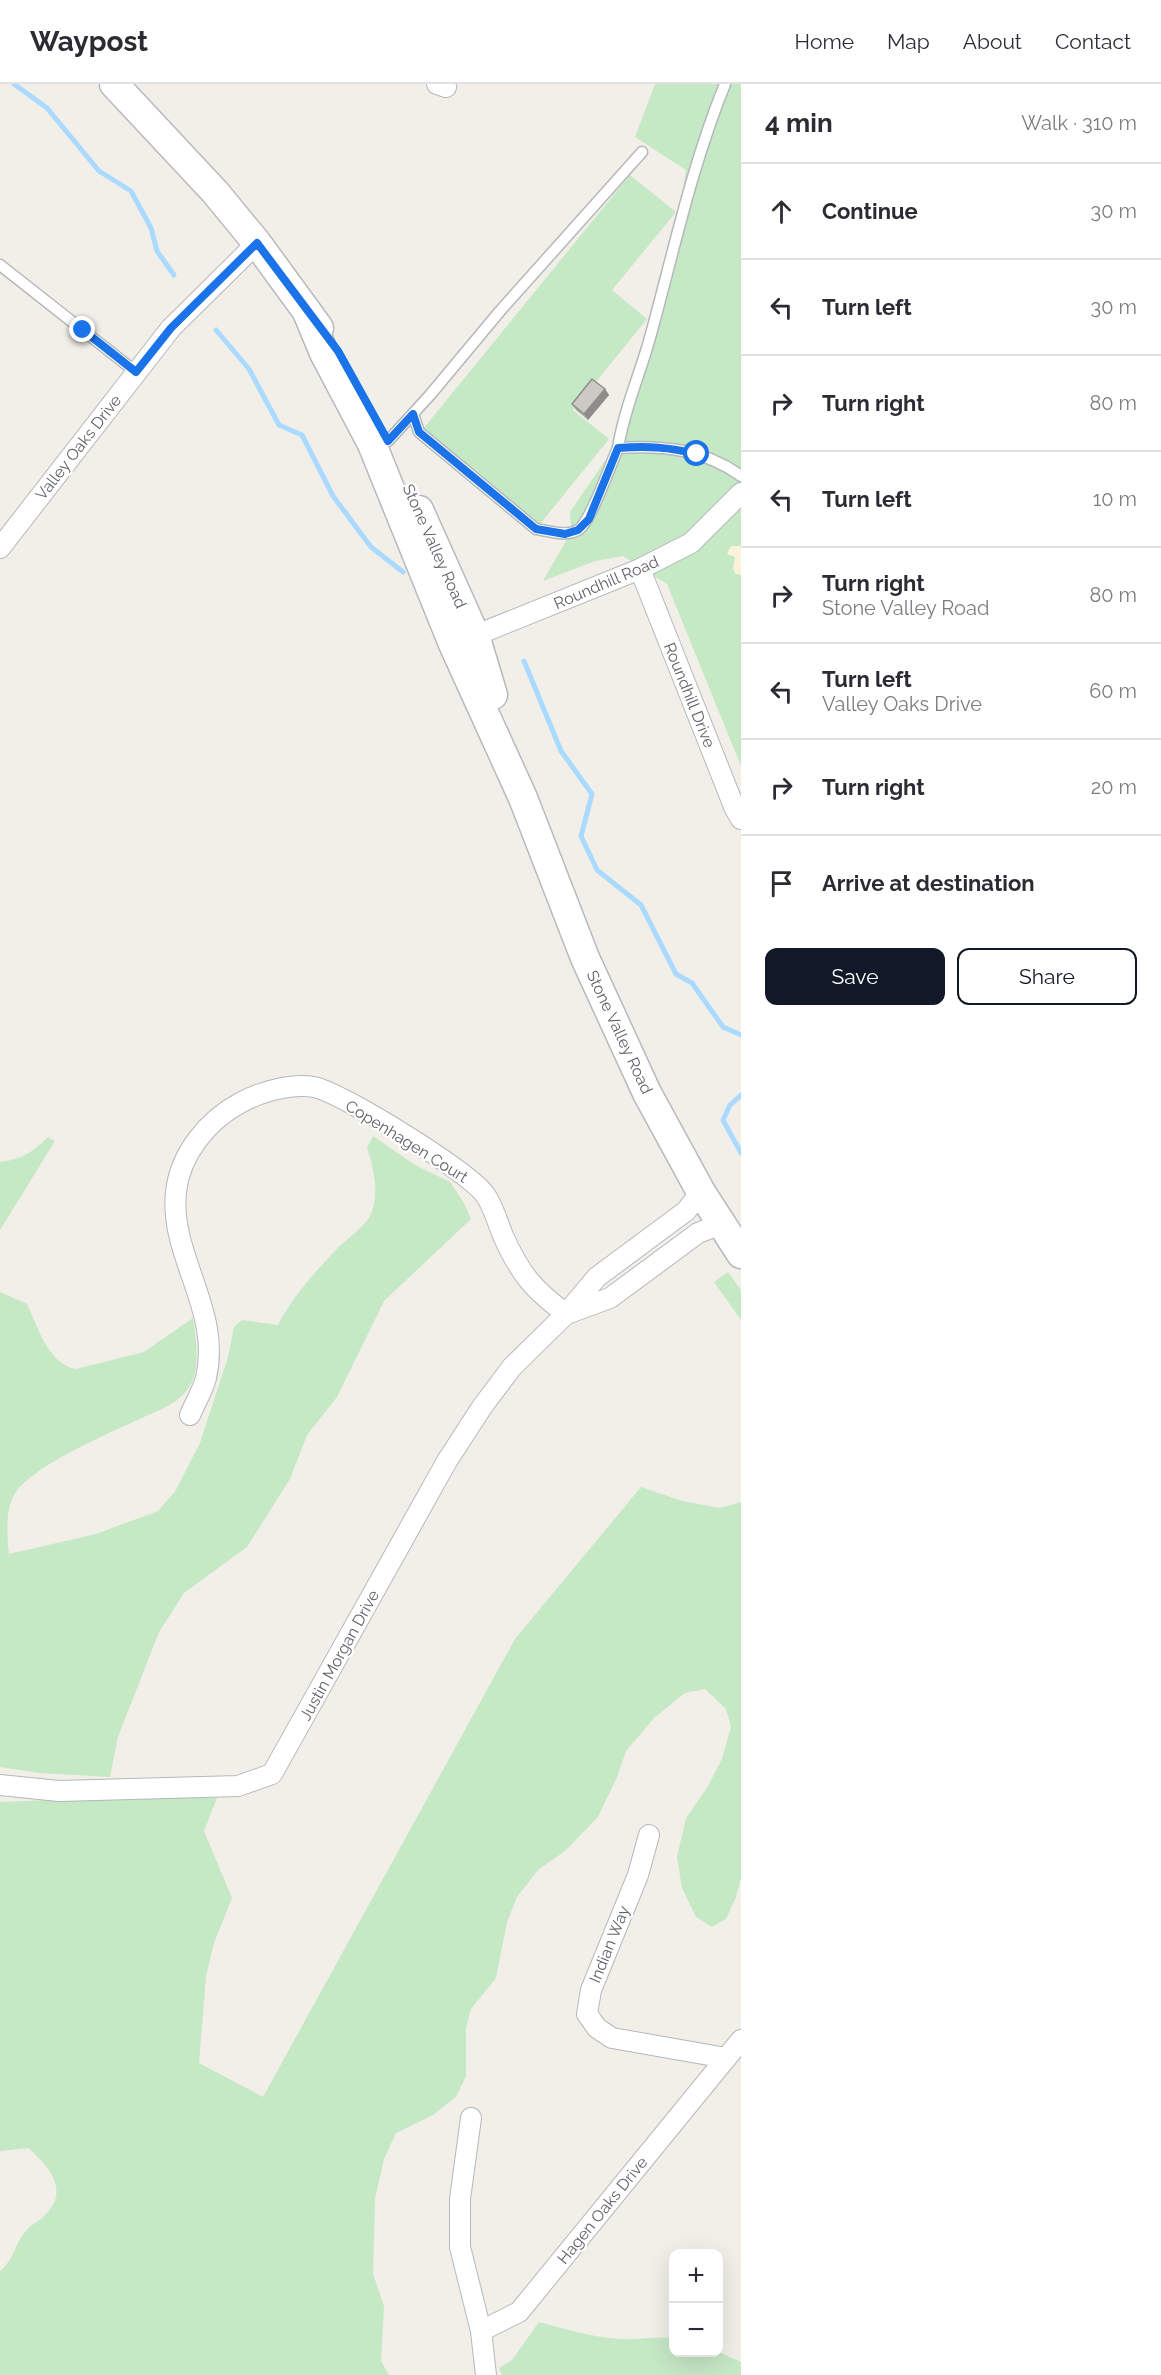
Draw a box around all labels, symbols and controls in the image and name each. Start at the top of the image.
text: Waypost [30,25,148,58]
text: Home [795,29,854,54]
text: Map [887,29,930,54]
text: About [963,29,1022,54]
text: Contact [1055,29,1131,54]
text: 4 min [765,108,833,138]
text: Walk · 310 m [1021,111,1137,135]
icon: ahead [765,195,798,228]
text: Continue [822,198,918,224]
text: 30 m [1091,199,1137,223]
icon: left [765,291,798,324]
text: Turn left [822,294,912,320]
text: 30 m [1091,295,1137,319]
route end [69,316,95,342]
icon: right [765,387,798,420]
text: Turn right [822,390,925,416]
street label: Valley Oaks Drive [31,391,125,504]
text: 80 m [1089,391,1137,415]
route start [683,440,709,466]
street label: Stone Valley Road [399,481,470,611]
icon: left [765,483,798,516]
text: Turn left [822,486,912,512]
text: 10 m [1093,487,1137,511]
street label: Roundhill Road [551,552,661,613]
text: Turn right [822,570,925,596]
icon: right [765,579,798,612]
text: 80 m [1089,583,1137,607]
text: Stone Valley Road [822,596,989,620]
street label: Roundhill Drive [660,640,719,751]
text: Turn left [822,666,912,692]
icon: left [765,675,798,708]
text: 60 m [1089,679,1137,703]
text: Valley Oaks Drive [822,692,982,716]
icon: right [765,771,798,804]
text: Turn right [822,774,925,800]
text: 20 m [1091,775,1137,799]
icon: arrive [765,867,798,900]
text: Arrive at destination [822,870,1035,896]
button: Save [765,948,945,1005]
button: Share [957,948,1137,1005]
street label: Stone Valley Road [583,968,656,1097]
street label: Copenhagen Court [342,1096,472,1187]
street label: Justin Morgan Drive [296,1587,383,1724]
street label: Indian Way [585,1903,634,1985]
street label: Hagen Oaks Drive [553,2153,651,2268]
map controls [669,2249,723,2357]
button: + [669,2249,723,2303]
button: − [669,2303,723,2357]

